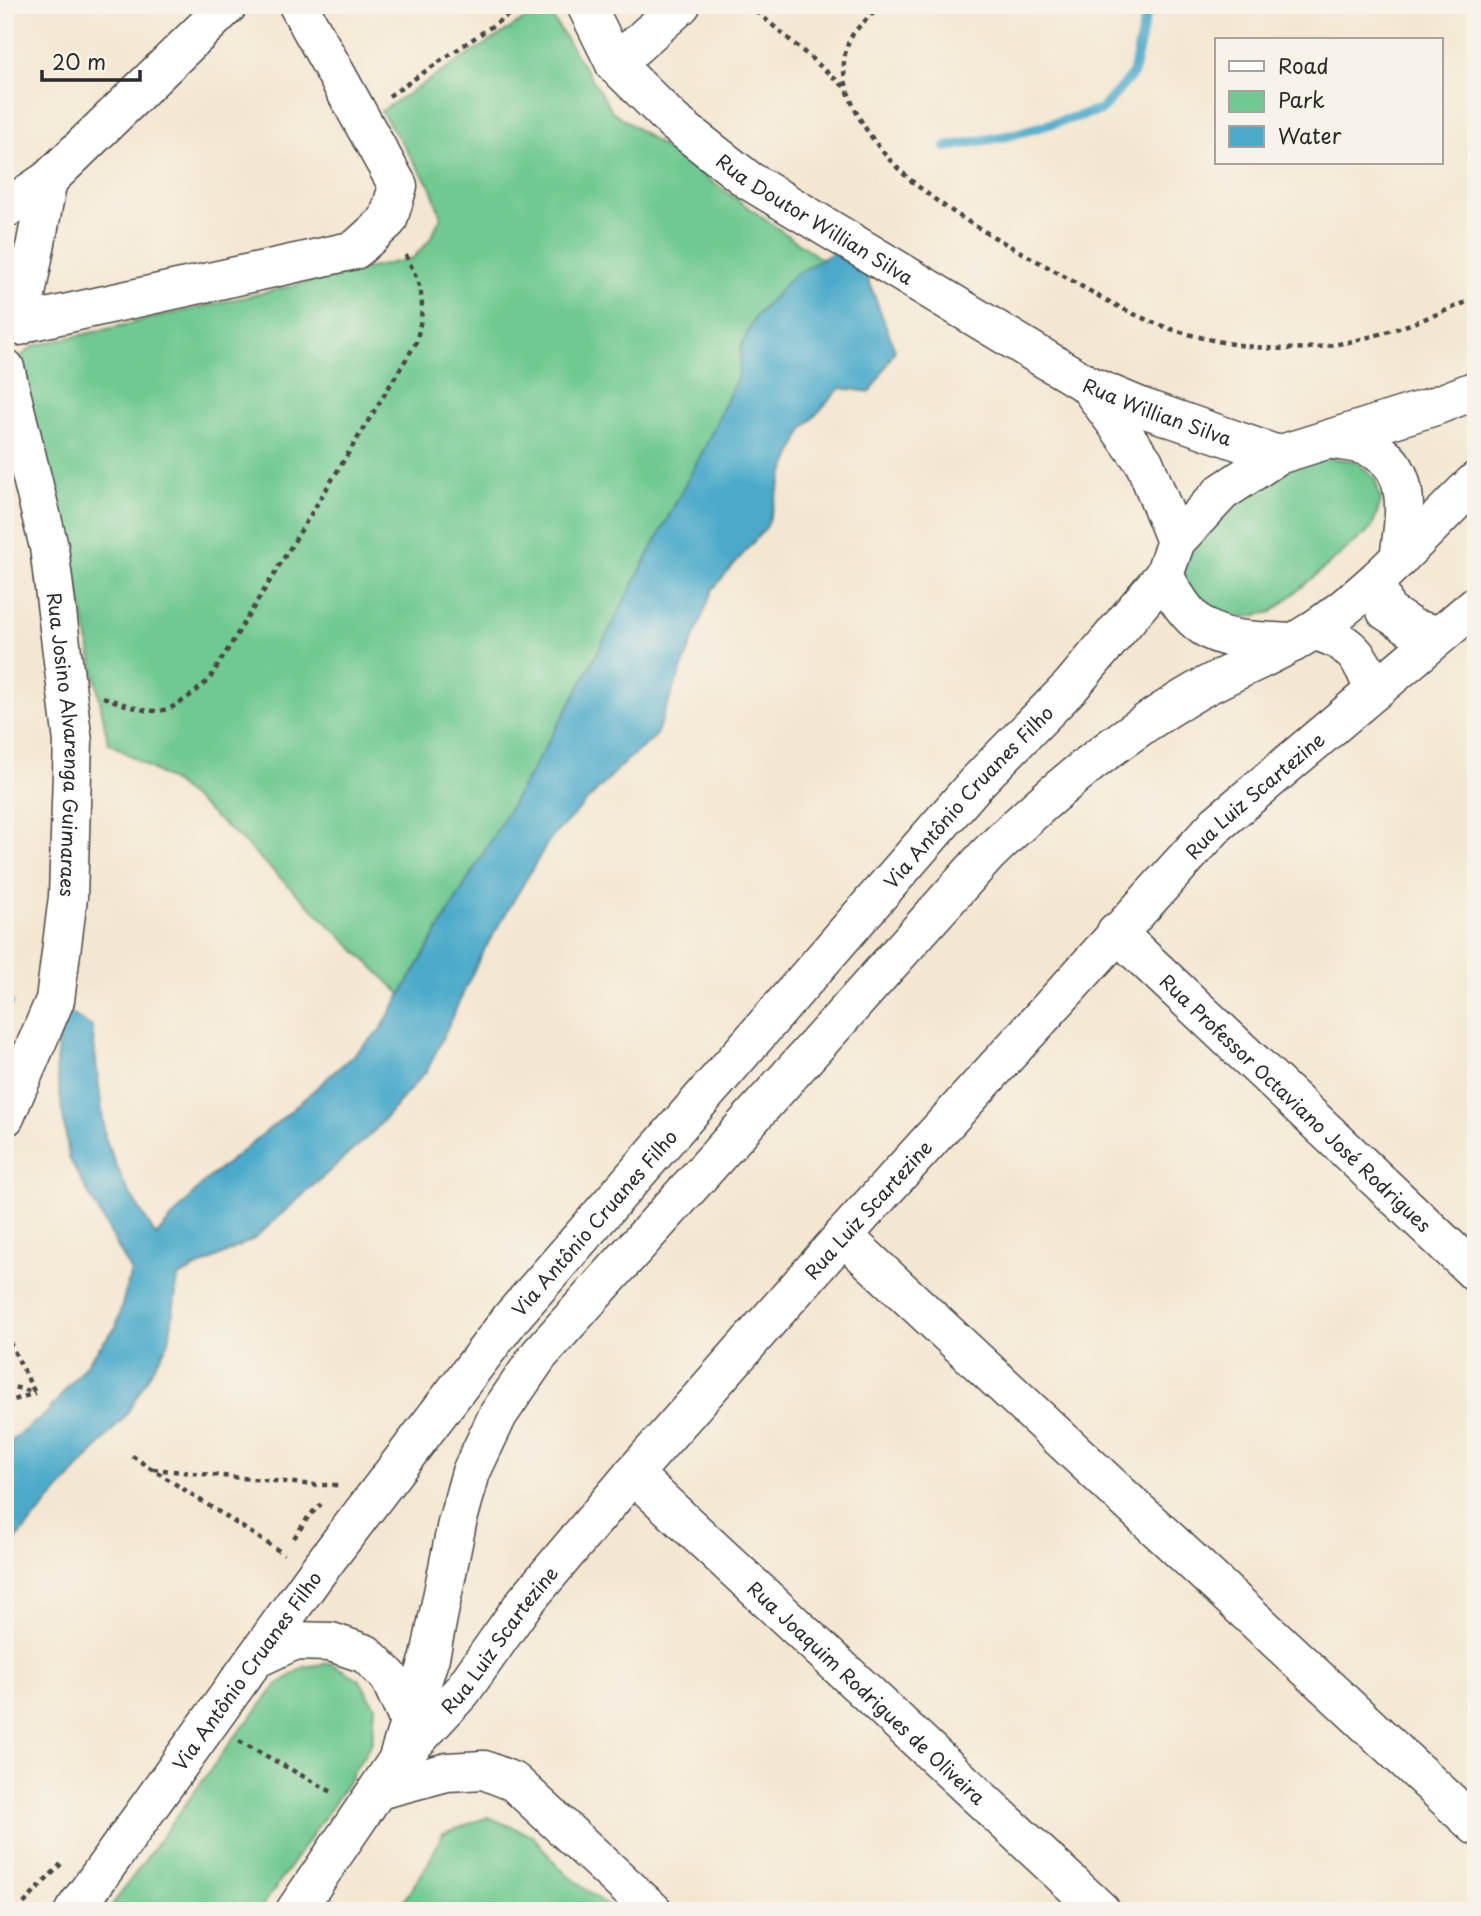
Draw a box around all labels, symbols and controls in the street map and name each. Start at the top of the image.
scale bar [42,38,140,82]
legend [1215,38,1442,164]
text: 20 m [52,45,106,77]
text: Road [1278,49,1329,81]
text: Park [1278,83,1325,115]
text: Water [1278,119,1342,151]
street label: Rua Doutor Willian Silva [711,147,919,291]
street label: Rua Willian Silva [1079,371,1236,452]
street label: Rua Josino Alvarenga Guimaraes [41,591,87,897]
street label: Via Antônio Cruanes Filho [877,699,1059,894]
street label: Rua Luiz Scartezine [1178,725,1330,865]
street label: Rua Professor Octaviano José Rodrigues [1154,967,1438,1238]
street label: Via Antônio Cruanes Filho [505,1123,683,1322]
street label: Rua Luiz Scartezine [797,1133,938,1285]
street label: Rua Luiz Scartezine [434,1559,564,1720]
street label: Via Antônio Cruanes Filho [165,1565,328,1776]
street label: Rua Joaquim Rodrigues de Oliveira [742,1574,992,1811]

